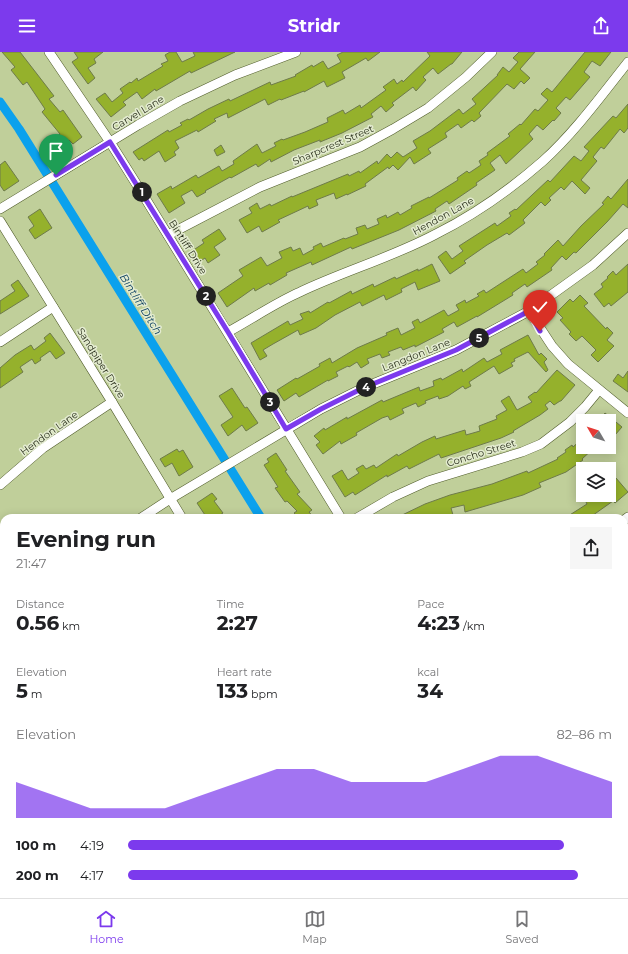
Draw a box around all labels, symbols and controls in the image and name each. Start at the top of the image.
icon: menu [16,15,38,37]
text: Stridr [288,15,340,37]
icon: share [590,15,612,37]
street label: Carvel Lane [110,92,166,134]
street label: Sharpcrest Street [290,122,376,168]
pin [39,134,73,175]
icon: arrive [45,140,67,162]
pin: 1 [132,182,152,202]
text: 1 [140,185,144,199]
street label: Hendon Lane [410,194,476,238]
street label: Bintliff Drive [166,217,210,277]
water label: Bintliff Ditch [117,271,165,337]
pin: 2 [196,286,216,306]
text: 2 [203,289,209,303]
pin [523,290,557,331]
icon: check [529,296,551,318]
street label: Sandpiper Drive [74,325,128,401]
pin: 5 [469,328,489,348]
text: 5 [476,331,482,345]
street label: Langdon Lane [380,335,452,375]
pin: 4 [356,377,376,397]
text: 4 [362,380,370,394]
pin: 3 [260,392,280,412]
text: 3 [267,395,273,409]
street label: Hendon Lane [18,408,80,458]
north arrow [576,414,616,454]
map controls [576,414,616,502]
street label: Concho Street [445,436,517,470]
button: layers [576,462,616,502]
text: Evening run [16,526,156,553]
button: share [570,527,612,569]
text: 21:47 [16,555,46,571]
text: Distance [16,597,64,611]
text: Time [217,597,244,611]
text: Pace [417,597,444,611]
text: 0.56 [16,611,59,635]
text: 2:27 [217,611,258,635]
text: 4:23 [417,611,460,635]
text: km [59,619,80,633]
text: /km [460,619,485,633]
text: Elevation [16,665,67,679]
text: Heart rate [217,665,272,679]
text: kcal [417,665,439,679]
text: 5 [16,679,28,703]
text: 133 [217,679,248,703]
text: 34 [417,679,443,703]
text: m [28,687,42,701]
text: bpm [248,687,278,701]
text: Elevation [16,726,76,742]
text: 82–86 m [557,726,612,742]
text: 100 m [16,837,56,853]
text: 4:19 [80,837,104,853]
text: 200 m [16,867,59,883]
text: 4:17 [80,867,104,883]
tab: Home [89,908,124,946]
tab: Map [302,908,327,946]
tab: Saved [506,908,539,946]

